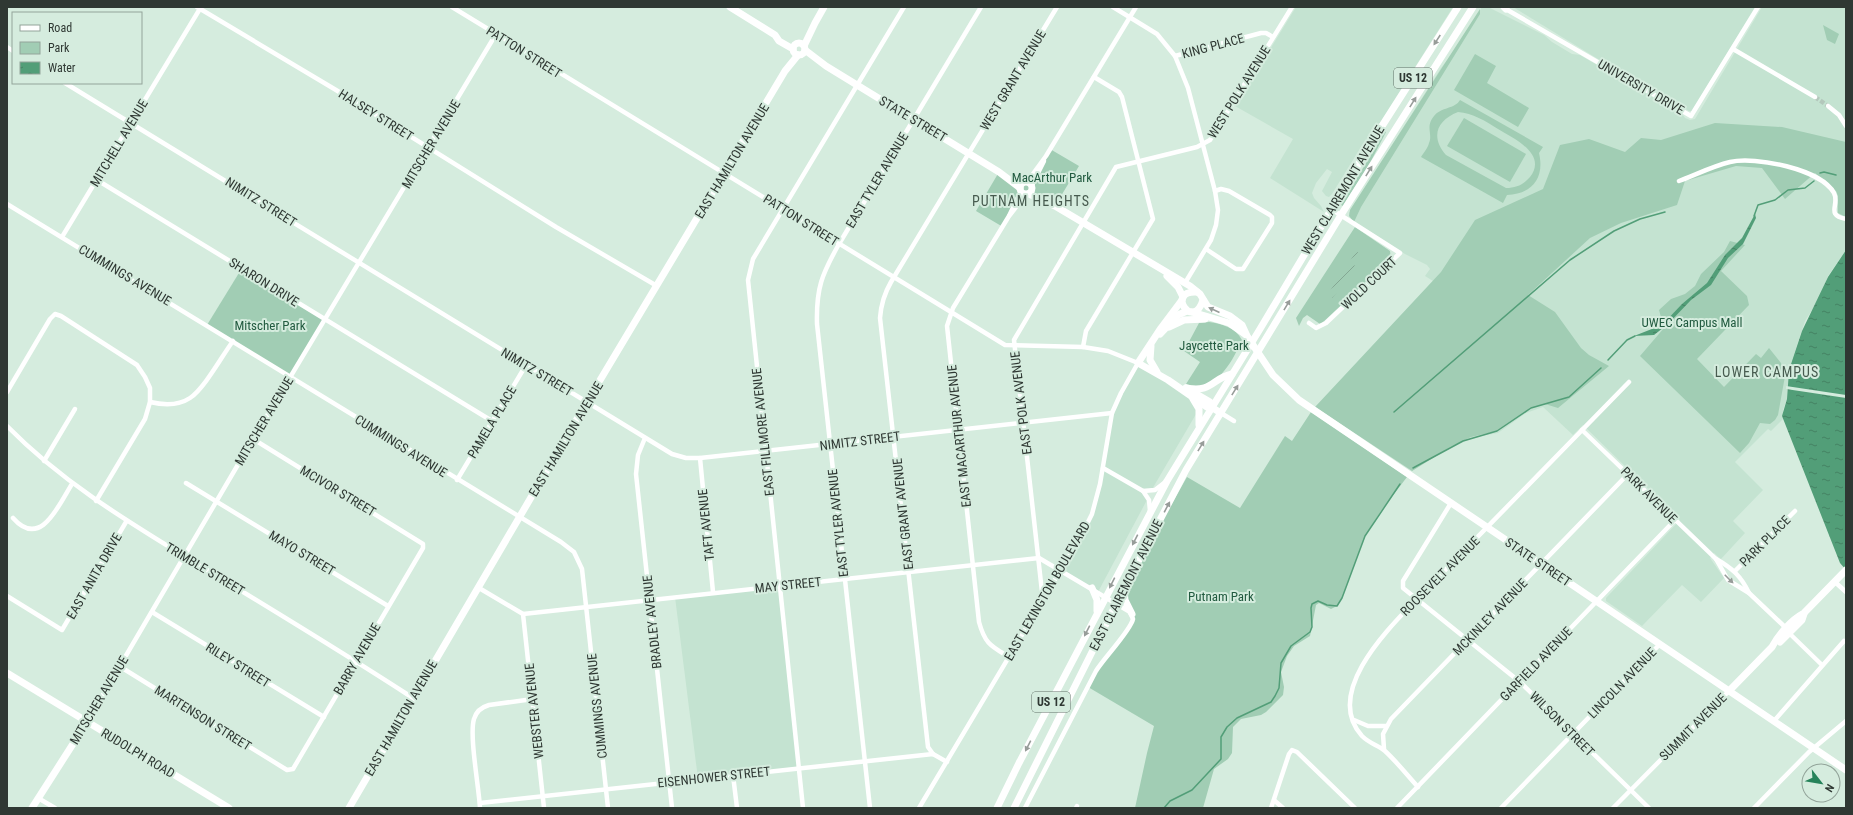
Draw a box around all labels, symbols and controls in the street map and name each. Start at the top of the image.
legend [12,12,142,84]
text: Road [48,21,72,35]
street label: PATTON STREET [484,23,564,81]
street label: WEST GRANT AVENUE [977,27,1049,133]
street label: KING PLACE [1180,30,1246,62]
one-way arrow [1433,35,1441,45]
text: Park [48,41,70,55]
street label: WEST POLK AVENUE [1204,43,1274,141]
street label: UNIVERSITY DRIVE [1595,56,1687,118]
text: Water [48,61,76,75]
road number: US 12 [1394,68,1432,88]
street label: HALSEY STREET [336,86,416,144]
street label: STATE STREET [877,93,950,145]
one-way arrow [1409,96,1416,108]
street label: MITCHELL AVENUE [87,97,151,189]
street label: MITSCHER AVENUE [399,97,463,191]
street label: EAST HAMILTON AVENUE [692,101,772,221]
street label: WEST CLAIREMONT AVENUE [1298,123,1388,257]
street label: EAST TYLER AVENUE [843,130,911,230]
one-way arrow [1366,165,1373,177]
park label: MacArthur Park [1012,170,1092,185]
street label: NIMITZ STREET [223,174,300,230]
street label: PATTON STREET [761,191,841,249]
district label: PUTNAM HEIGHTS [972,193,1090,209]
street label: CUMMINGS AVENUE [76,241,174,309]
street label: WOLD COURT [1338,254,1400,312]
street label: SHARON DRIVE [226,255,302,309]
one-way arrow [1283,300,1291,310]
one-way arrow [1209,307,1220,313]
park label: UWEC Campus Mall [1641,315,1743,330]
park label: Mitscher Park [234,318,306,333]
park label: Jaycette Park [1179,338,1249,353]
street label: NIMITZ STREET [498,345,576,399]
street label: EAST POLK AVENUE [1007,350,1035,456]
street label: EAST MACARTHUR AVENUE [944,364,974,508]
district label: LOWER CAMPUS [1715,364,1819,380]
street label: EAST FILLMORE AVENUE [749,367,777,497]
street label: MITSCHER AVENUE [232,374,296,468]
street label: EAST HAMILTON AVENUE [526,379,606,499]
street label: PAMELA PLACE [465,383,519,461]
one-way arrow [1231,384,1238,396]
street label: CUMMINGS AVENUE [352,412,450,480]
street label: NIMITZ STREET [819,429,901,453]
one-way arrow [1197,440,1204,452]
street label: EAST GRANT AVENUE [890,457,916,571]
street label: MCIVOR STREET [297,463,379,520]
street label: PARK AVENUE [1618,464,1680,526]
street label: EAST TYLER AVENUE [825,468,851,578]
street label: TAFT AVENUE [695,488,717,562]
one-way arrow [1164,501,1170,513]
street label: PARK PLACE [1737,513,1793,569]
street label: EAST CLAIREMONT AVENUE [1086,517,1166,653]
street label: EAST LEXINGTON BOULEVARD [1001,519,1093,663]
street label: MAYO STREET [266,527,338,579]
street label: EAST ANITA DRIVE [63,530,125,622]
street label: ROOSEVELT AVENUE [1397,533,1483,619]
one-way arrow [1132,534,1138,545]
street label: STATE STREET [1502,534,1574,590]
street label: TRIMBLE STREET [163,539,248,599]
street label: MAY STREET [754,574,822,596]
one-way arrow [1724,574,1734,584]
street label: BRADLEY AVENUE [640,575,664,669]
street label: MCKINLEY AVENUE [1450,576,1530,658]
one-way arrow [1109,578,1115,589]
park label: Putnam Park [1188,589,1254,604]
street label: BARRY AVENUE [330,620,384,698]
street label: GARFIELD AVENUE [1497,624,1575,704]
one-way arrow [1084,625,1091,637]
street label: RILEY STREET [203,639,273,691]
street label: LINCOLN AVENUE [1585,645,1659,721]
street label: MITSCHER AVENUE [67,653,131,747]
street label: CUMMINGS AVENUE [584,653,610,759]
street label: EAST HAMILTON AVENUE [362,657,440,779]
street label: WEBSTER AVENUE [522,663,546,759]
street label: MARTENSON STREET [152,682,254,754]
street label: WILSON STREET [1527,689,1598,760]
street label: SUMMIT AVENUE [1656,690,1730,764]
road number: US 12 [1032,692,1070,712]
street label: RUDOLPH ROAD [98,725,178,781]
one-way arrow [1024,741,1031,752]
north arrow [1801,763,1841,803]
street label: EISENHOWER STREET [657,764,771,790]
text: N [1822,782,1836,794]

